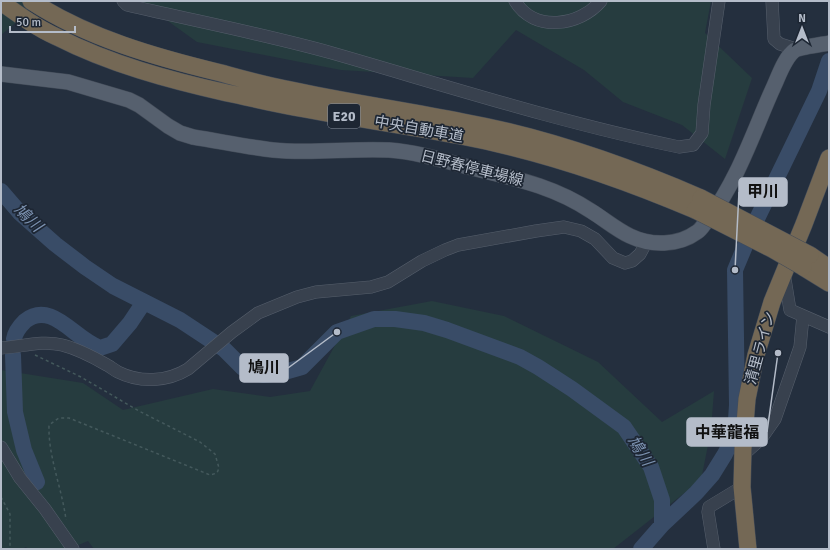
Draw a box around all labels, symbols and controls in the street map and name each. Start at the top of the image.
scale bar [10,8,75,34]
north arrow [782,8,822,48]
text: N [798,12,806,25]
text: 50 m [16,15,41,30]
road number: E20 [328,104,360,128]
street label: 中央自動車道 [373,112,465,146]
street label: 日野春停車場線 [419,147,525,189]
callout: 甲川 [739,178,787,206]
text: 甲川 [747,182,779,202]
water label: 鳩川 [9,200,48,238]
street label: 清里ライン [742,309,778,387]
callout: 鳩川 [240,354,288,382]
text: 鳩川 [248,358,280,378]
callout: 中華龍福 [687,418,767,446]
text: 中華龍福 [695,423,759,443]
water label: 鳩川 [623,432,658,472]

